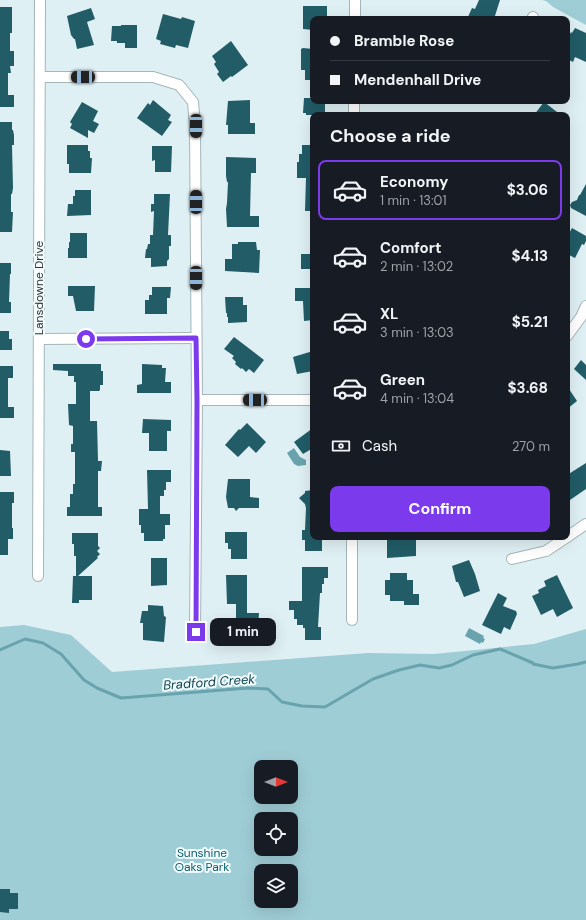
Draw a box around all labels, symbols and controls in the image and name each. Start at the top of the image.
text: Bramble Rose [354,31,454,51]
text: Mendenhall Drive [354,70,481,90]
car [71,71,95,83]
car [190,114,202,138]
text: Choose a ride [330,124,451,148]
icon: car [332,172,368,208]
text: Economy [380,172,448,192]
text: $3.06 [507,180,548,200]
car [190,190,202,214]
text: 1 min · 13:01 [380,192,446,209]
icon: car [332,238,368,274]
text: Comfort [380,238,441,258]
street label: Lansdowne Drive [31,240,47,335]
text: $4.13 [511,246,548,266]
text: 2 min · 13:02 [380,258,453,275]
car [190,266,202,290]
icon: car [332,304,368,340]
text: XL [380,304,398,324]
text: $5.21 [512,312,548,332]
text: 3 min · 13:03 [380,324,454,341]
route start [77,330,95,348]
icon: car [332,370,368,406]
text: Green [380,370,425,390]
text: $3.68 [508,378,548,398]
text: 4 min · 13:04 [380,390,454,407]
car [243,394,267,406]
icon: cash [330,435,352,457]
text: Cash [362,436,397,456]
text: 270 m [512,438,550,455]
button: Confirm [330,486,550,532]
callout: 1 min [210,618,276,646]
route end [187,623,205,641]
text: 1 min [227,623,259,640]
water label: Bradford Creek [163,670,256,694]
north arrow [254,760,298,804]
map controls [254,760,298,908]
button: locate [254,812,298,856]
park label: Sunshine Oaks Park [175,845,229,875]
button: layers [254,864,298,908]

